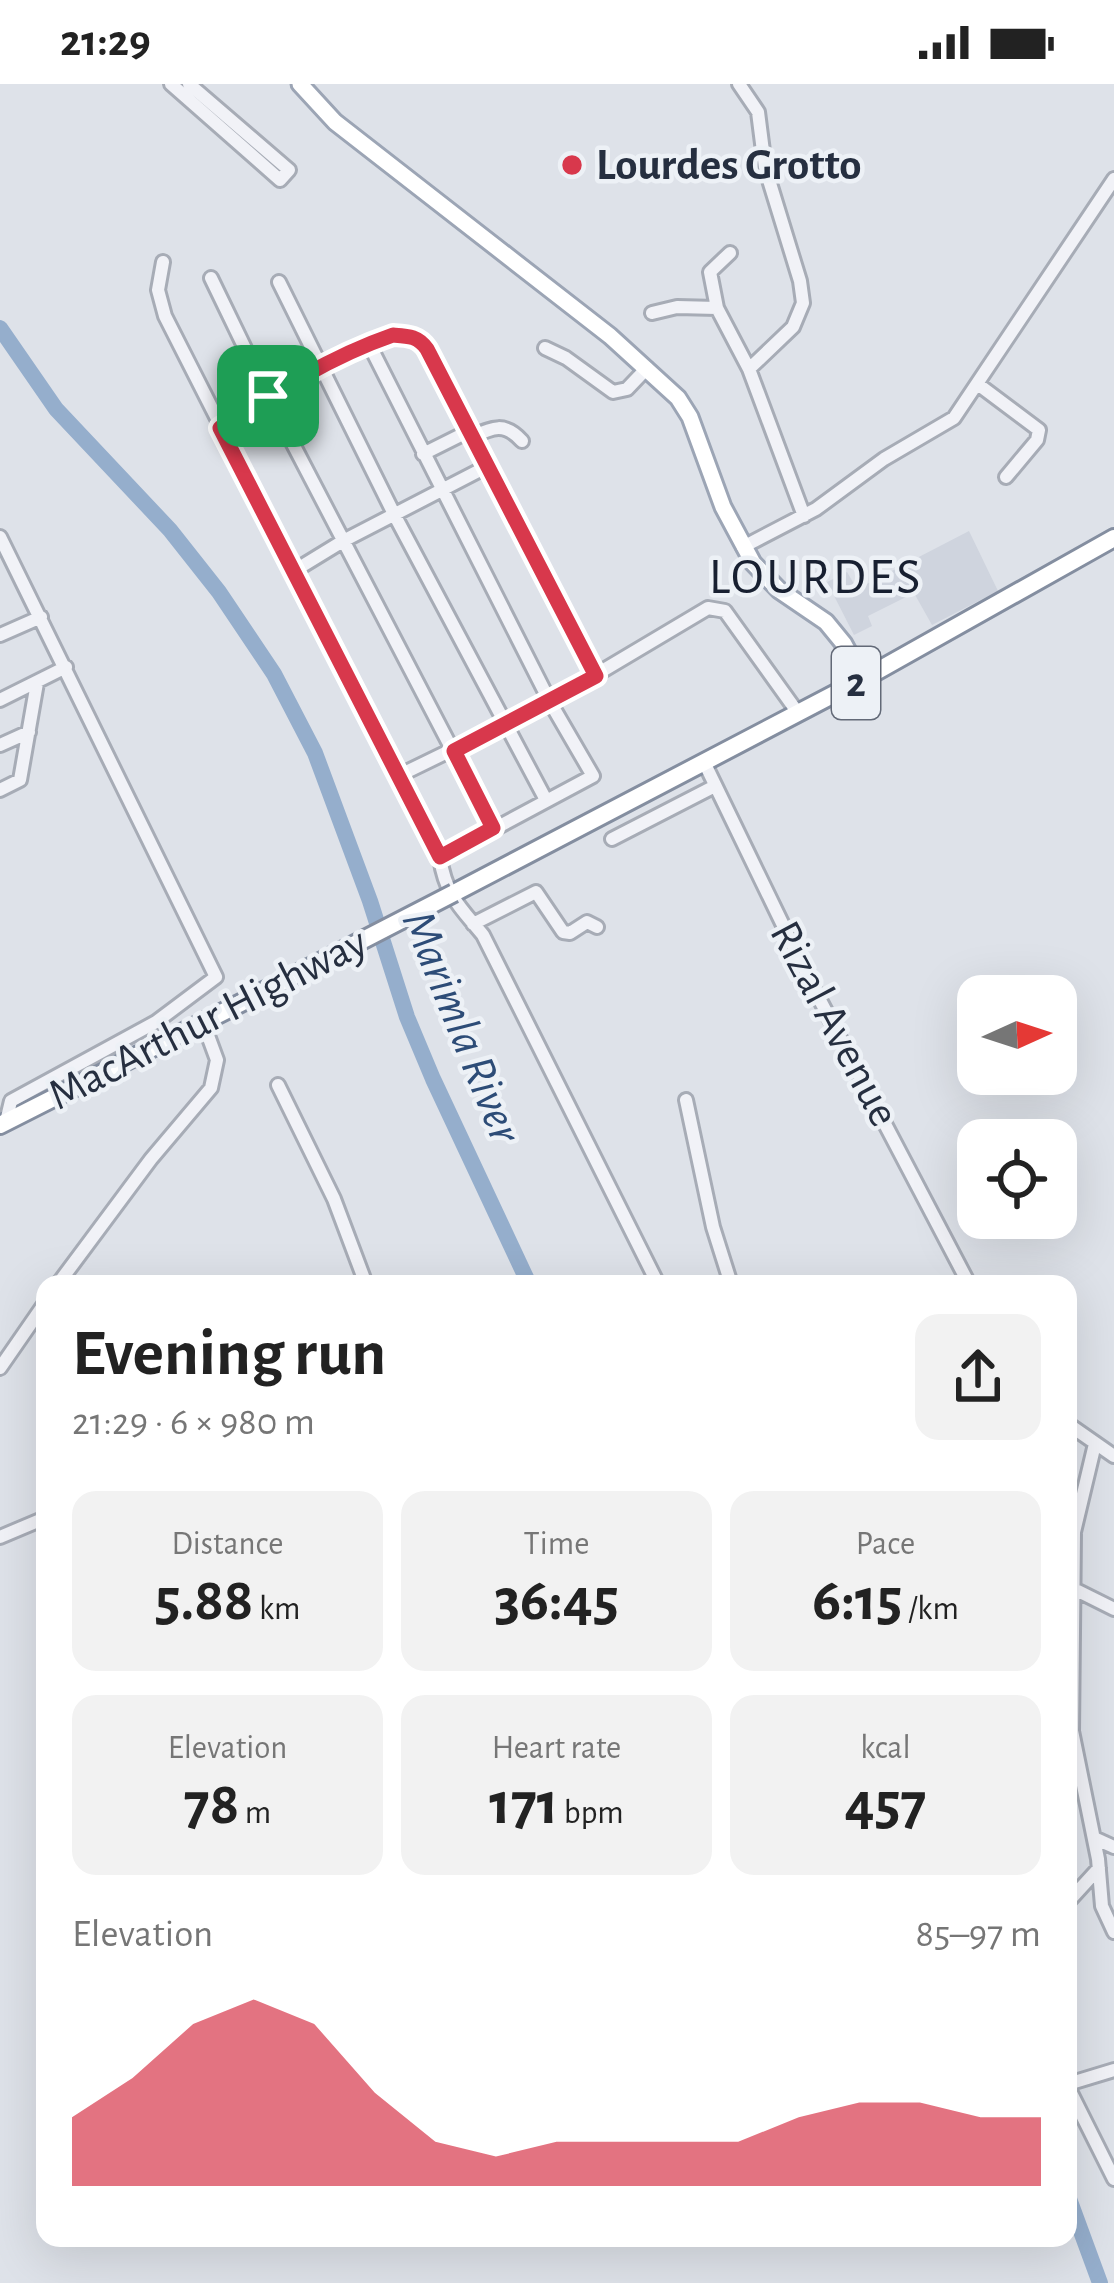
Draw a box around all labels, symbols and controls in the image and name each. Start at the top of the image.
text: 21:29 [60,19,151,64]
place label: Lourdes Grotto [596,143,862,188]
marker: Lourdes Grotto [559,152,585,178]
pin [217,345,319,447]
icon: arrive [235,363,301,429]
district label: LOURDES [709,552,923,603]
road number: 2 [832,647,880,719]
water label: Marimla River [393,904,530,1151]
street label: Rizal Avenue [761,914,907,1134]
street label: MacArthur Highway [42,919,374,1119]
north arrow [957,975,1077,1095]
map controls [957,975,1077,1239]
button: locate [957,1119,1077,1239]
button: share [915,1314,1041,1440]
text: Evening run [72,1321,386,1387]
text: 21:29 · 6 × 980 m [72,1403,315,1442]
text: Distance [172,1528,283,1561]
text: Time [524,1528,589,1561]
text: Pace [856,1528,915,1561]
text: 5.88 [155,1571,253,1631]
text: 36:45 [494,1571,619,1631]
text: 6:15 [812,1571,902,1631]
text: km [253,1593,300,1626]
text: /km [902,1593,959,1626]
text: Elevation [168,1732,287,1765]
text: Heart rate [492,1732,621,1765]
text: kcal [860,1732,911,1765]
text: 78 [184,1775,239,1835]
text: 171 [489,1775,558,1835]
text: 457 [844,1775,927,1835]
text: m [239,1797,271,1830]
text: bpm [558,1797,624,1830]
text: Elevation [72,1915,213,1954]
text: 85–97 m [915,1915,1041,1954]

